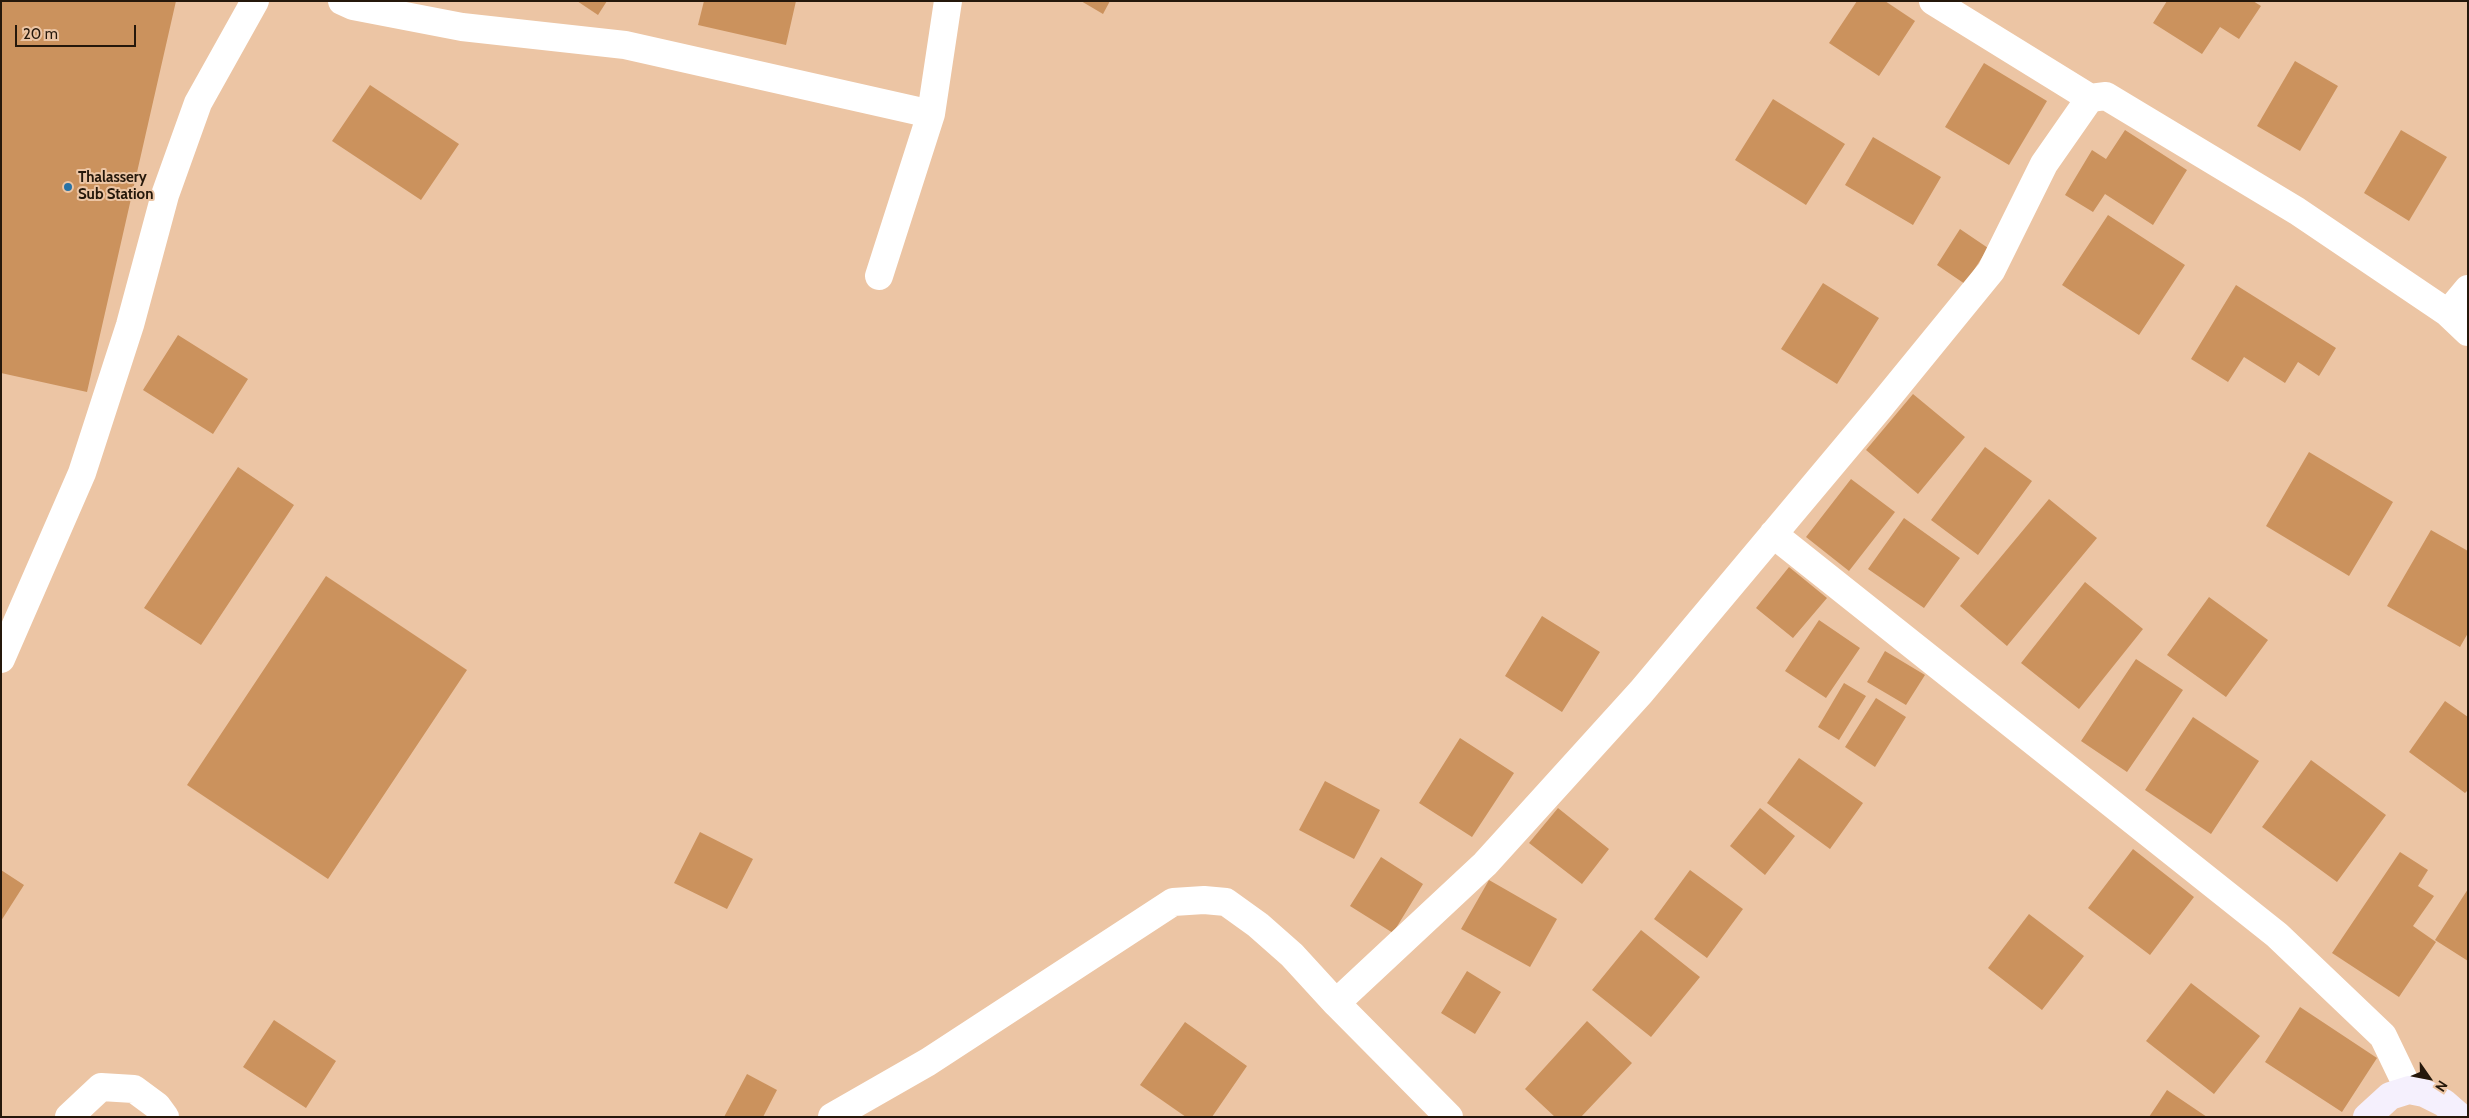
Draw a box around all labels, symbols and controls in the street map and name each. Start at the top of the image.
scale bar [18,15,139,47]
text: 20 m [23,25,58,43]
place label: Thalassery Sub Station [78,169,153,204]
marker: Thalassery Sub Station [62,181,74,193]
north arrow [2404,1053,2454,1103]
text: N [2431,1077,2452,1095]

